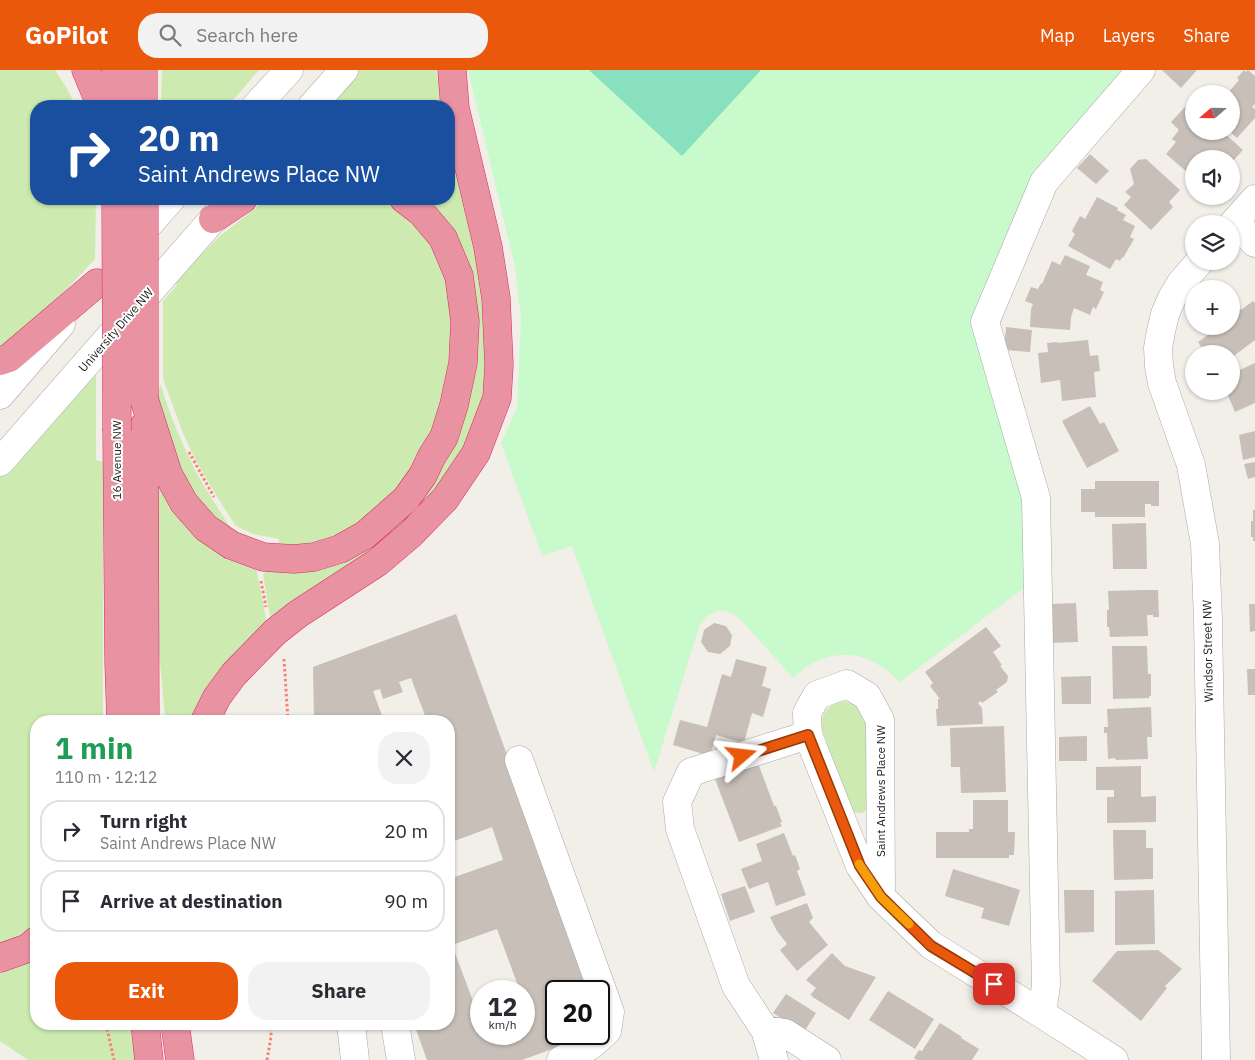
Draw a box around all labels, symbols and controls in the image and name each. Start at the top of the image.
search box [138,13,488,58]
text: GoPilot [25,19,108,51]
icon: search [156,21,184,49]
text: Search here [196,23,298,47]
text: Map [1040,24,1075,47]
text: Layers [1103,24,1155,47]
text: Share [1183,24,1230,47]
north arrow [1185,85,1240,140]
map controls [1185,85,1240,400]
text: 20 m [138,115,220,161]
icon: right [55,120,120,185]
button: sound [1185,150,1240,205]
text: Saint Andrews Place NW [138,159,380,188]
button: layers [1185,215,1240,270]
button: + [1185,280,1240,335]
street label: University Drive NW [75,284,156,375]
button: − [1185,345,1240,400]
street label: 16 Avenue NW [109,420,124,500]
street label: Windsor Street NW [1199,599,1216,702]
street label: Saint Andrews Place NW [873,725,888,857]
text: 1 min [55,728,133,767]
position arrow [715,729,767,781]
button: close [378,732,430,784]
text: 110 m · 12:12 [55,767,157,787]
text: Turn right [100,809,187,833]
icon: right [57,817,85,845]
text: 20 m [384,819,428,843]
text: Saint Andrews Place NW [100,833,276,853]
icon: arrive [57,887,85,915]
text: Arrive at destination [100,889,283,913]
text: 90 m [384,889,428,913]
button: Exit [55,962,238,1020]
button: Share [248,962,430,1020]
pin [973,963,1015,1005]
icon: arrive [980,970,1008,998]
speed limit sign: 20 [545,980,610,1045]
text: 12 [487,990,518,1023]
text: km/h [488,1017,517,1032]

